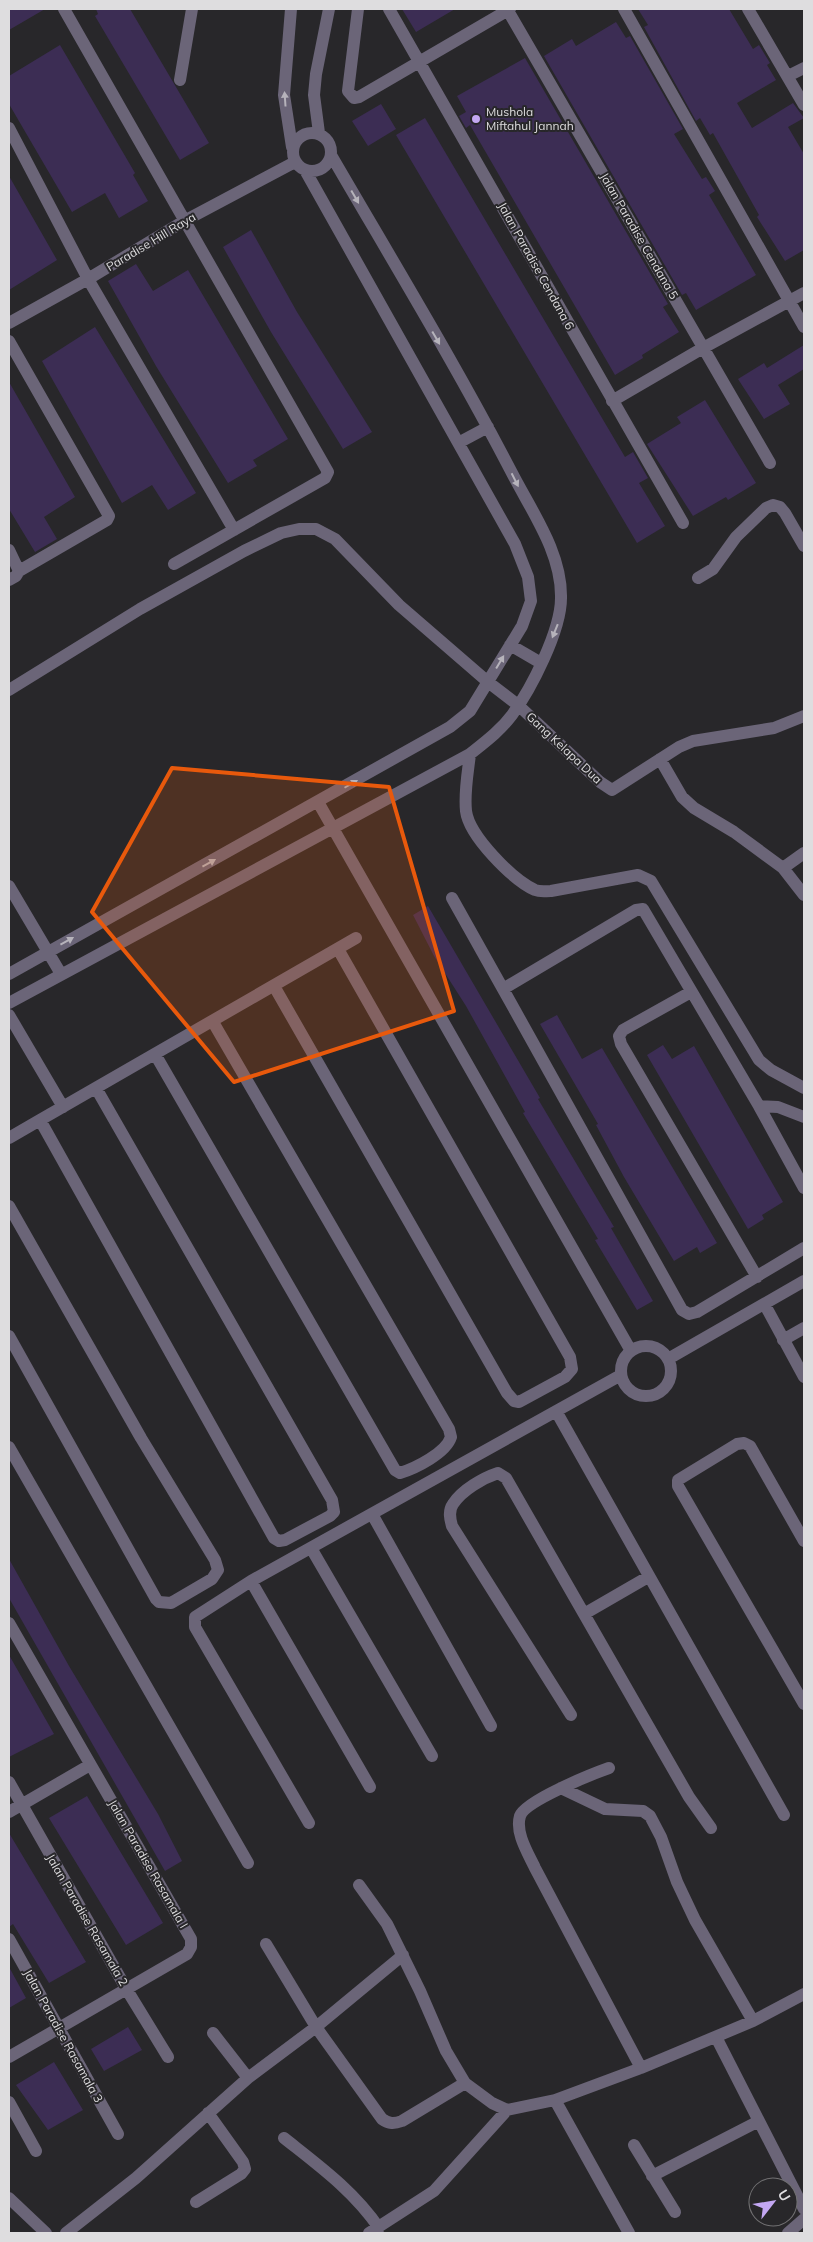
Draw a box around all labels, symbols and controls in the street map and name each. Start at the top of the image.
one-way arrow [281,91,289,107]
place label: Mushola Miftahul Jannah [486,104,574,133]
marker: Mushola Miftahul Jannah [470,113,482,125]
street label: Jalan Paradise Cendana 5 [597,170,682,302]
one-way arrow [351,190,360,204]
street label: Jalan Paradise Cendana 6 [495,199,578,332]
street label: Paradise Hill Raya [103,209,198,274]
one-way arrow [432,331,441,344]
one-way arrow [511,472,519,487]
one-way arrow [550,624,558,638]
one-way arrow [496,656,505,669]
street label: Gang Kelapa Dua [523,709,605,787]
one-way arrow [344,779,357,788]
one-way arrow [201,859,216,867]
one-way arrow [60,937,73,946]
street label: Jalan Paradise Rasamala I [105,1797,191,1931]
street label: Jalan Paradise Rasamala 2 [43,1851,131,1988]
street label: Jalan Paradise Rasamala 3 [21,1967,106,2105]
north arrow [748,2177,798,2227]
text: U [774,2186,795,2204]

